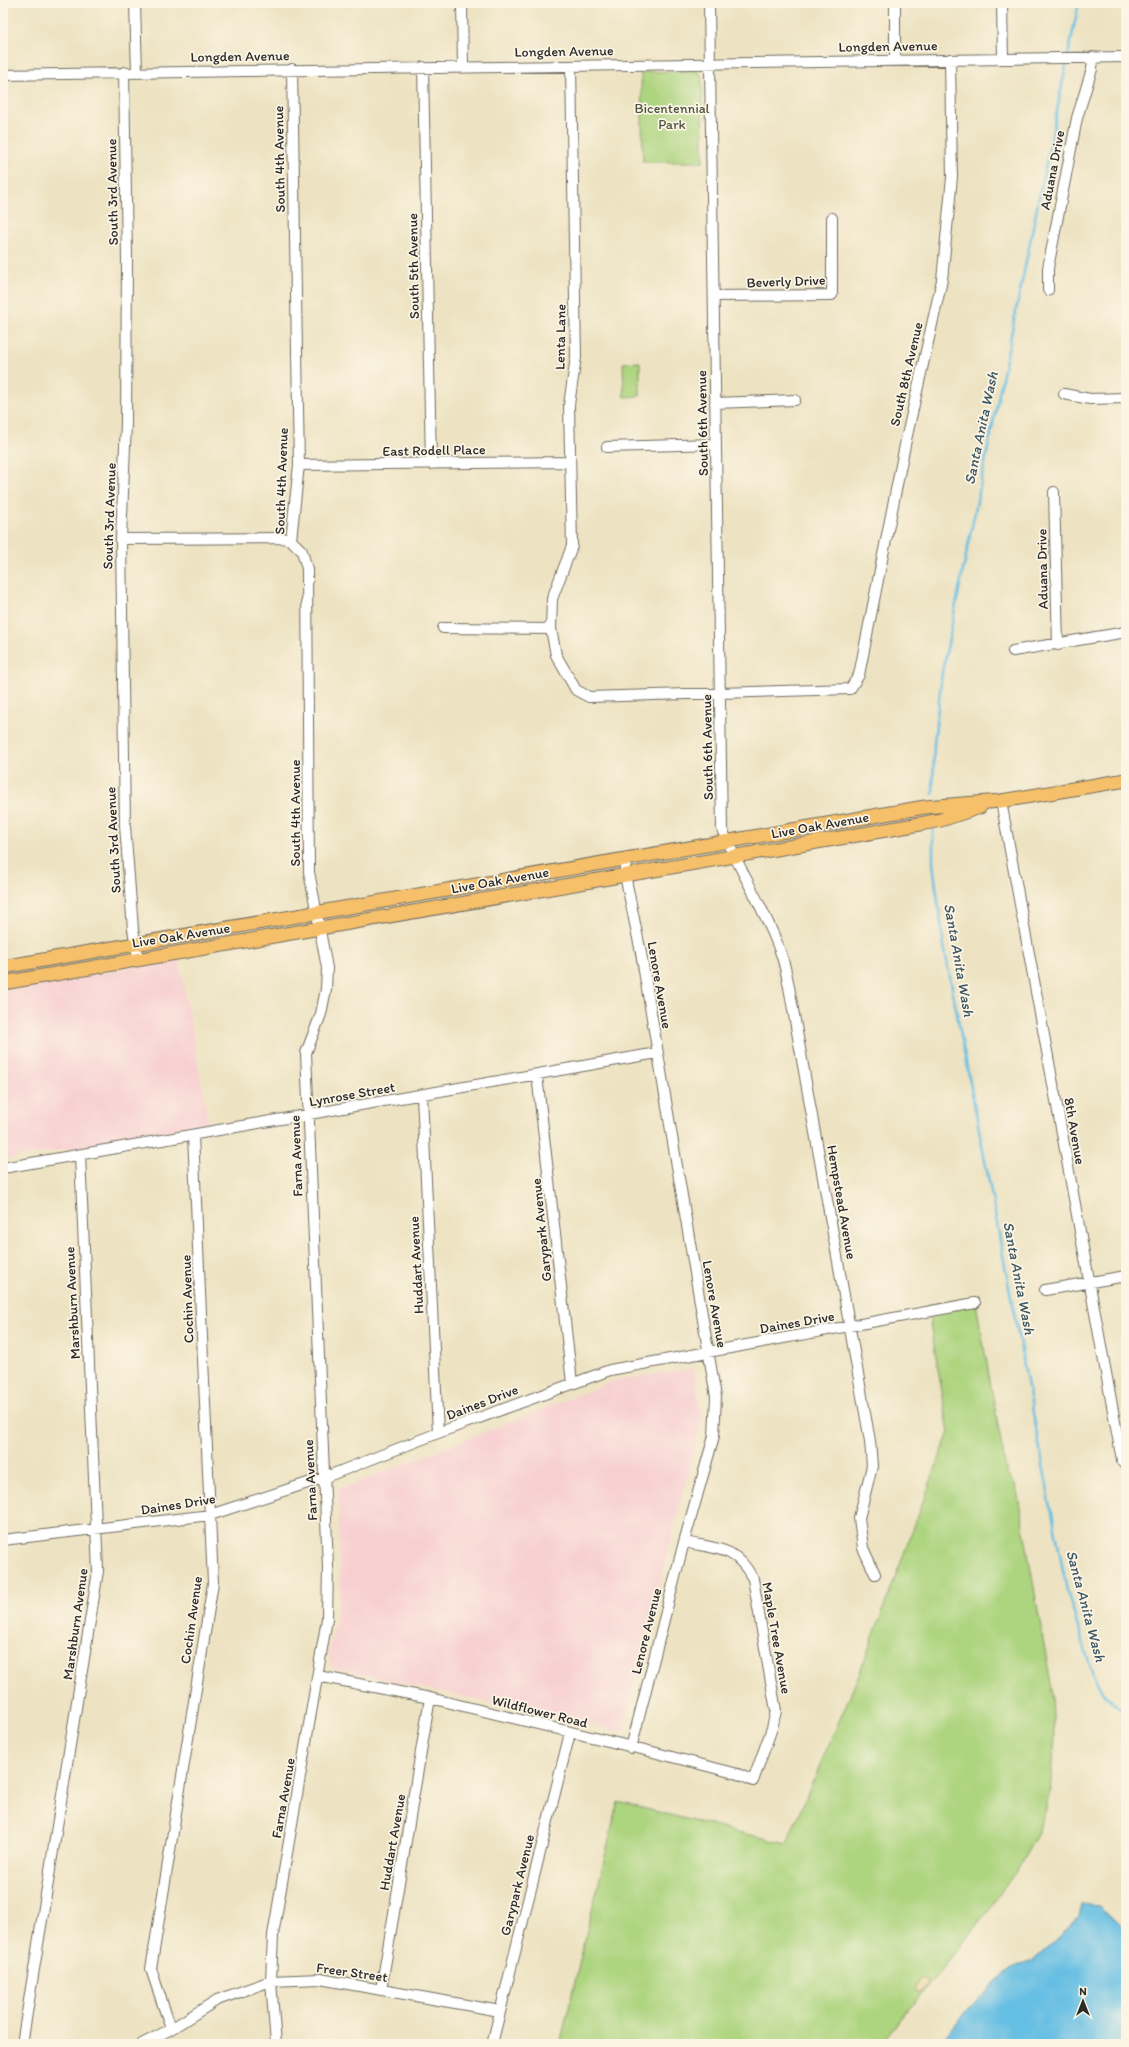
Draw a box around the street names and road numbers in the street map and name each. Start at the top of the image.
street label: Longden Avenue [838,37,938,56]
street label: Longden Avenue [514,42,614,61]
street label: Longden Avenue [190,47,290,66]
street label: South 4th Avenue [270,105,289,213]
street label: Aduana Drive [1036,129,1069,211]
street label: South 3rd Avenue [103,138,122,246]
street label: South 5th Avenue [404,213,423,319]
street label: Beverly Drive [746,272,826,291]
street label: Lenta Lane [551,304,570,370]
street label: South 8th Avenue [886,320,927,428]
street label: South 6th Avenue [693,370,712,476]
street label: South 4th Avenue [271,427,292,535]
street label: East Rodell Place [382,441,486,460]
street label: South 3rd Avenue [99,462,120,570]
street label: Aduana Drive [1033,528,1052,610]
street label: South 6th Avenue [698,694,717,800]
street label: South 4th Avenue [287,759,304,867]
street label: South 3rd Avenue [102,786,125,894]
street label: Live Oak Avenue [770,808,871,842]
street label: Live Oak Avenue [450,863,551,897]
street label: Live Oak Avenue [131,919,232,952]
street label: Lenore Avenue [643,940,676,1030]
street label: Lynrose Street [308,1079,396,1110]
street label: 8th Avenue [1060,1096,1089,1166]
street label: Farna Avenue [287,1115,306,1197]
street label: Hempstead Avenue [823,1144,860,1261]
street label: Garypark Avenue [528,1177,555,1282]
street label: Huddart Avenue [405,1215,428,1314]
street label: Marshburn Avenue [61,1246,84,1360]
street label: Cochin Avenue [177,1254,198,1343]
street label: Lenore Avenue [698,1259,731,1349]
street label: Daines Drive [758,1307,836,1337]
street label: Daines Drive [444,1381,521,1424]
street label: Farna Avenue [300,1438,321,1521]
street label: Daines Drive [139,1490,217,1519]
street label: Marshburn Avenue [59,1567,92,1681]
street label: Cochin Avenue [177,1575,206,1665]
street label: Maple Tree Avenue [758,1581,795,1696]
street label: Lenore Avenue [628,1586,665,1676]
street label: Wildflower Road [490,1691,590,1732]
street label: Farna Avenue [268,1756,299,1840]
street label: Huddart Avenue [376,1792,409,1892]
street label: Garypark Avenue [497,1832,538,1937]
street label: Freer Street [315,1959,389,1986]

